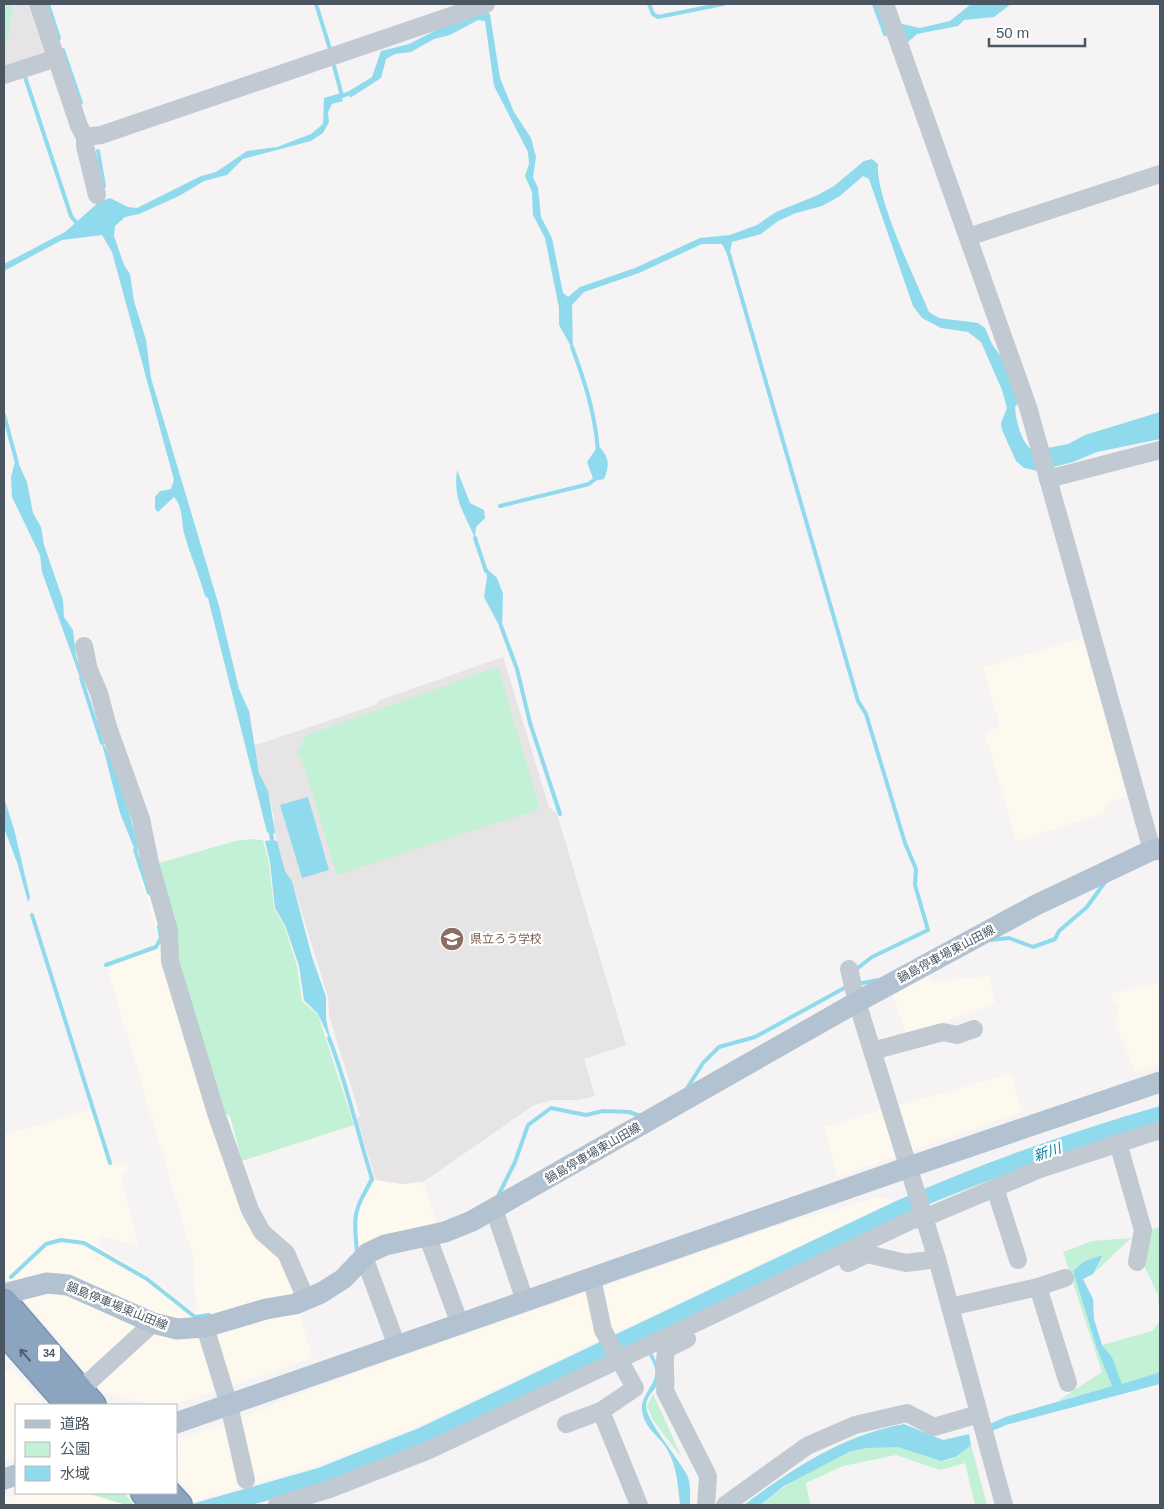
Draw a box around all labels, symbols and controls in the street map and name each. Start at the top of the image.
scale bar [989,15,1085,47]
text: 50 m [996,24,1029,41]
street label: 鍋島停車場東山田線 [895,922,997,986]
school or university icon: 県立ろう学校 [439,926,465,952]
place label: 県立ろう学校 [470,932,542,946]
street label: 鍋島停車場東山田線 [543,1120,643,1186]
water label: 新川 [1031,1139,1065,1164]
street label: 鍋島停車場東山田線 [64,1279,170,1333]
road number: 34 [38,1345,60,1362]
one-way arrow [20,1349,31,1362]
legend [15,1404,178,1494]
text: 道路 [60,1415,90,1432]
text: 公園 [60,1440,90,1457]
text: 水域 [60,1465,90,1482]

